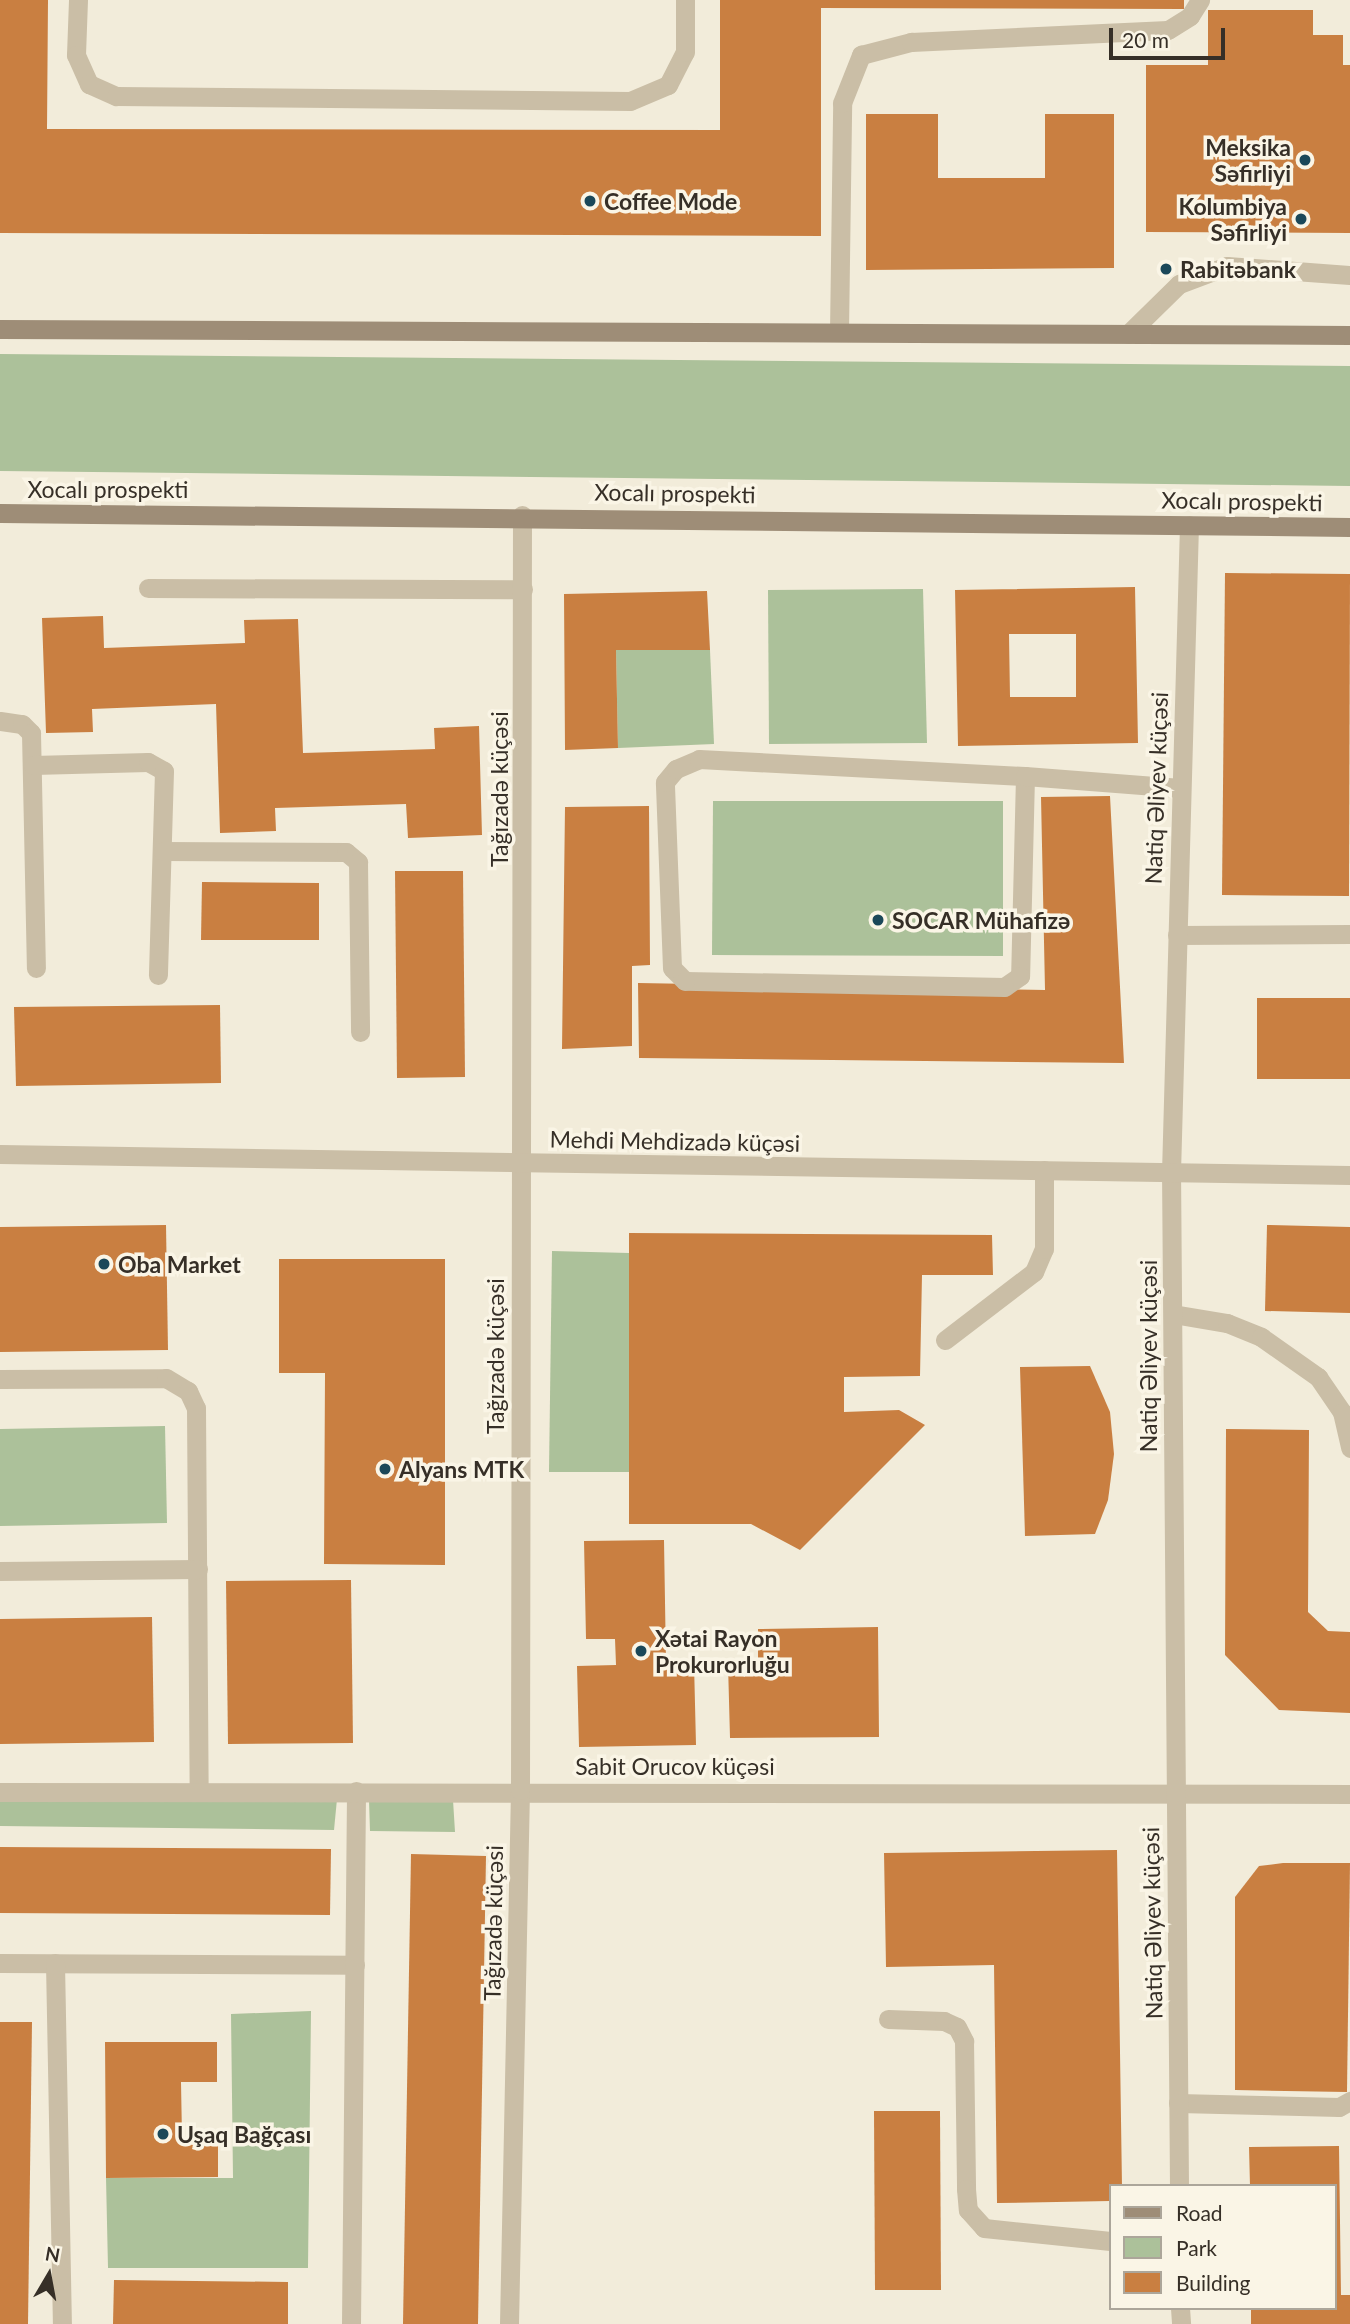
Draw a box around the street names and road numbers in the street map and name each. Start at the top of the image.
street label: Xocalı prospekti [28,475,188,503]
street label: Xocalı prospekti [594,478,756,508]
street label: Xocalı prospekti [1161,486,1323,516]
street label: Natiq Əliyev küçəsi [1139,691,1173,885]
street label: Tağızadə küçəsi [485,711,513,867]
street label: Mehdi Mehdizadə küçəsi [550,1125,800,1157]
street label: Natiq Əliyev küçəsi [1134,1259,1162,1453]
street label: Tağızadə küçəsi [481,1278,509,1434]
street label: Sabit Orucov küçəsi [575,1752,775,1780]
street label: Natiq Əliyev küçəsi [1137,1826,1167,2020]
street label: Tağızadə küçəsi [478,1845,508,2001]

